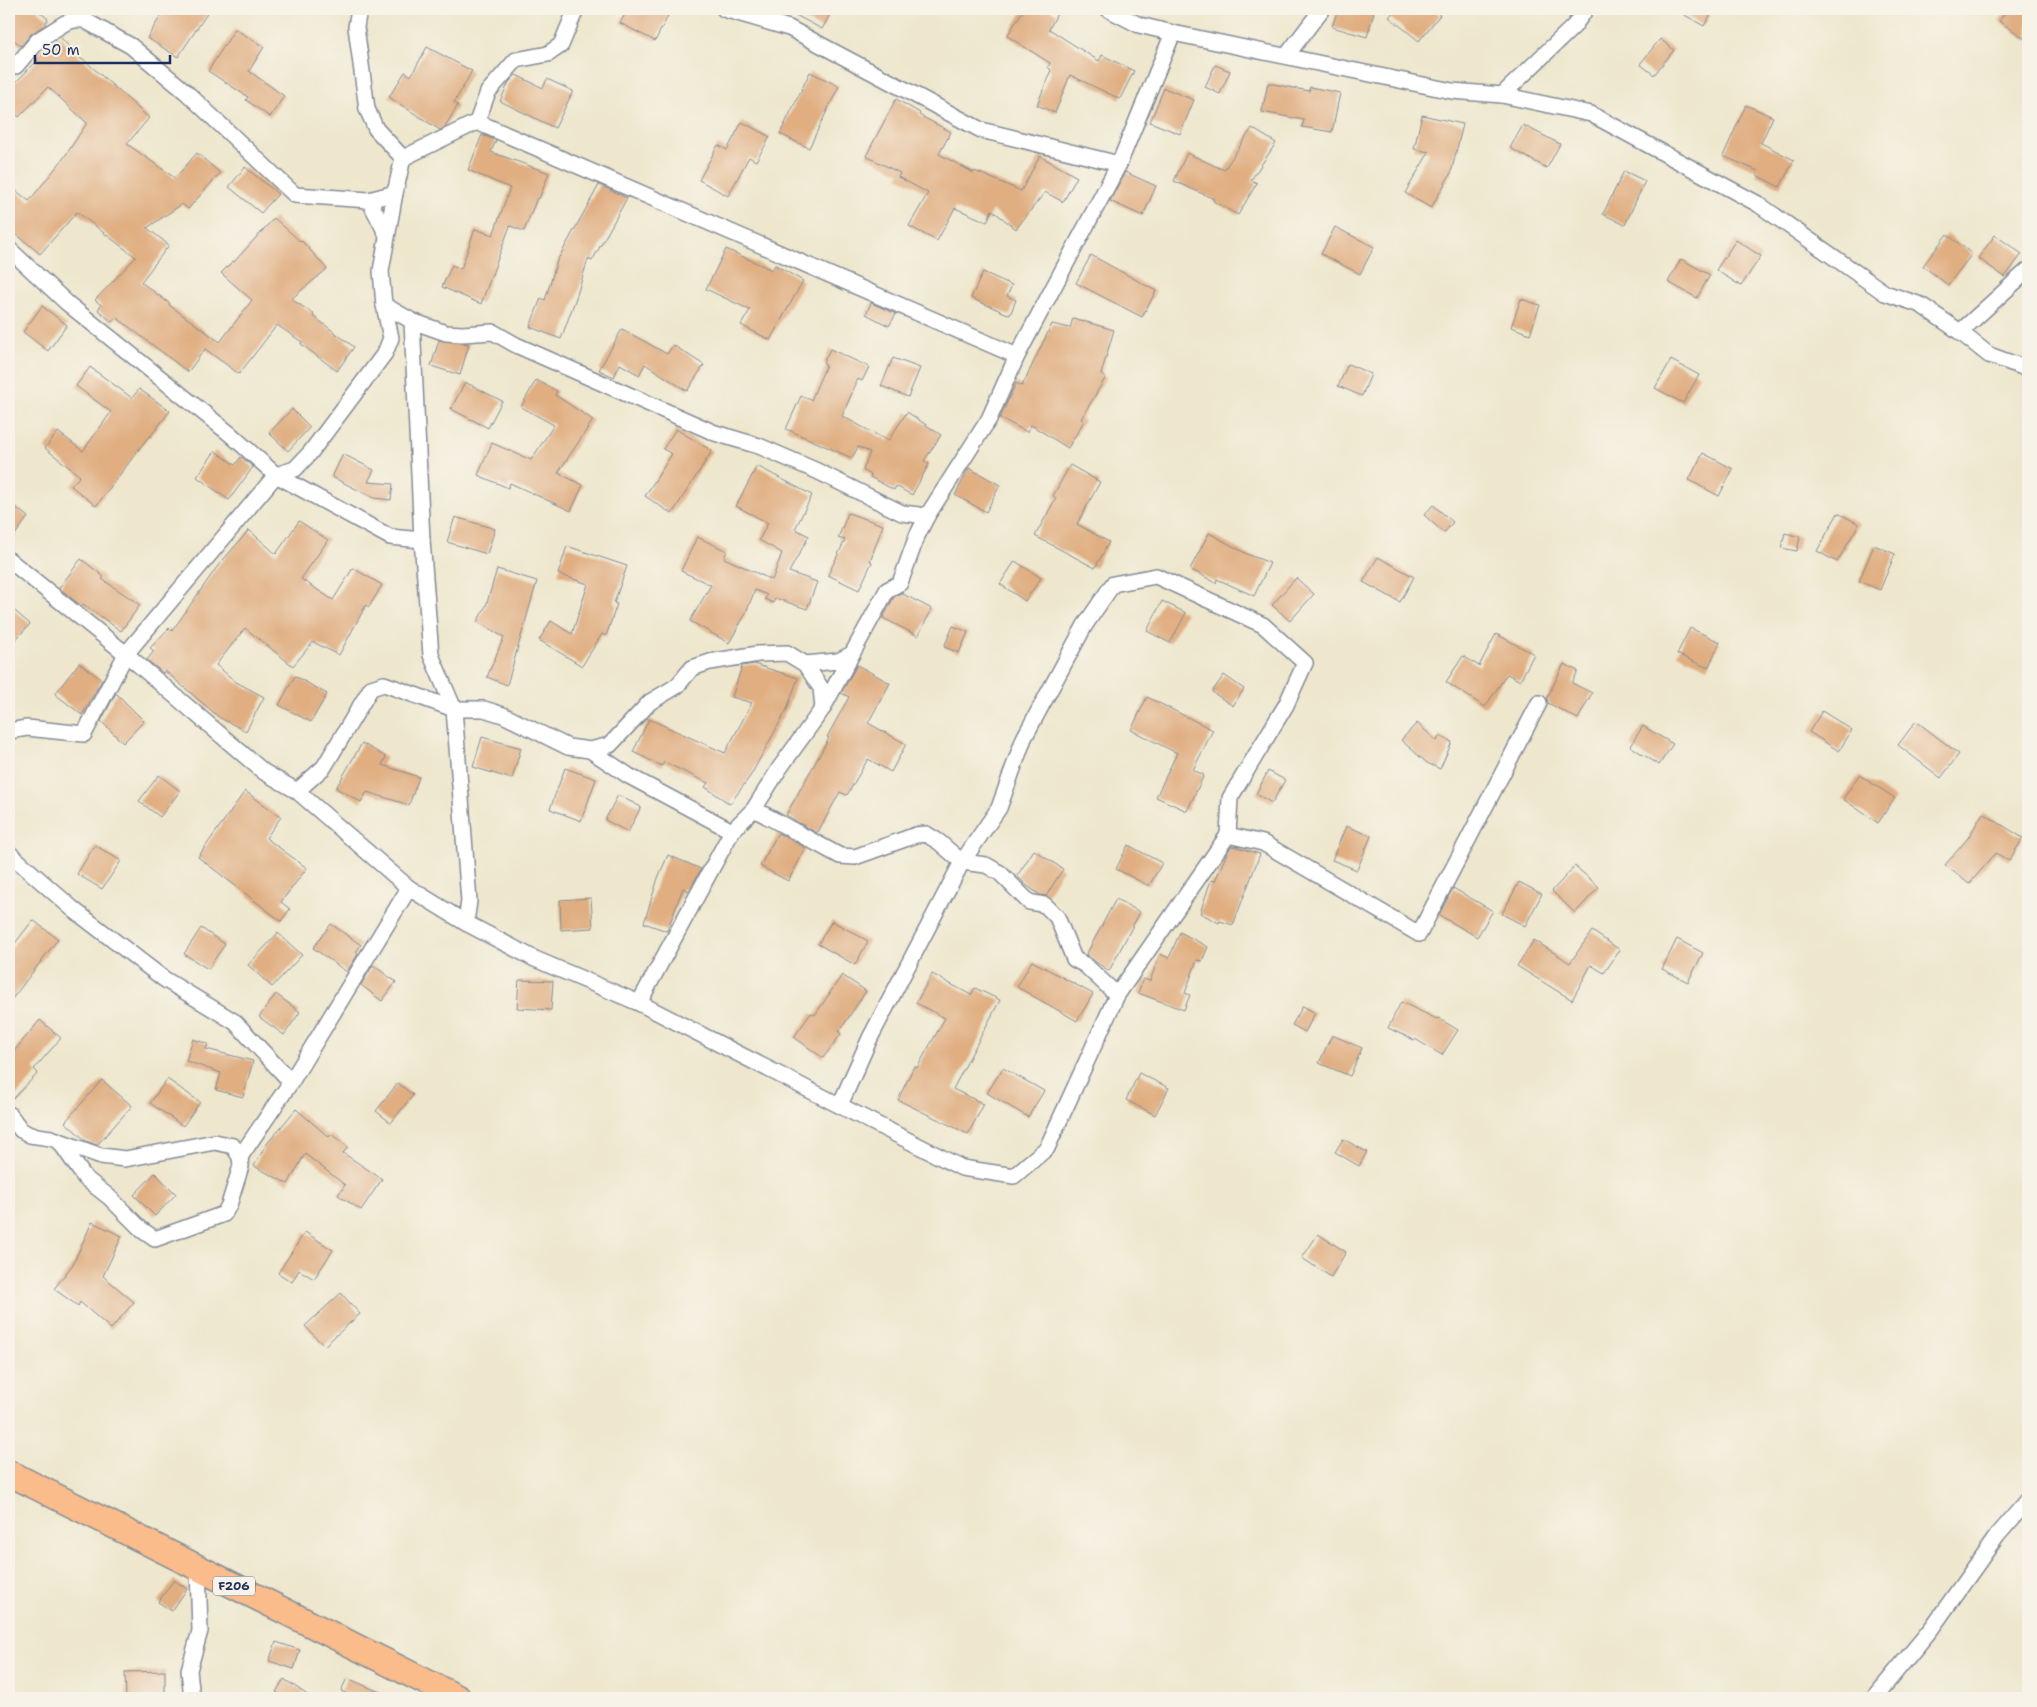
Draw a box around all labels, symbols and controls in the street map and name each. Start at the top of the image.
scale bar [35,32,170,64]
text: 50 m [42,40,80,60]
road number: F206 [213,1576,255,1595]

